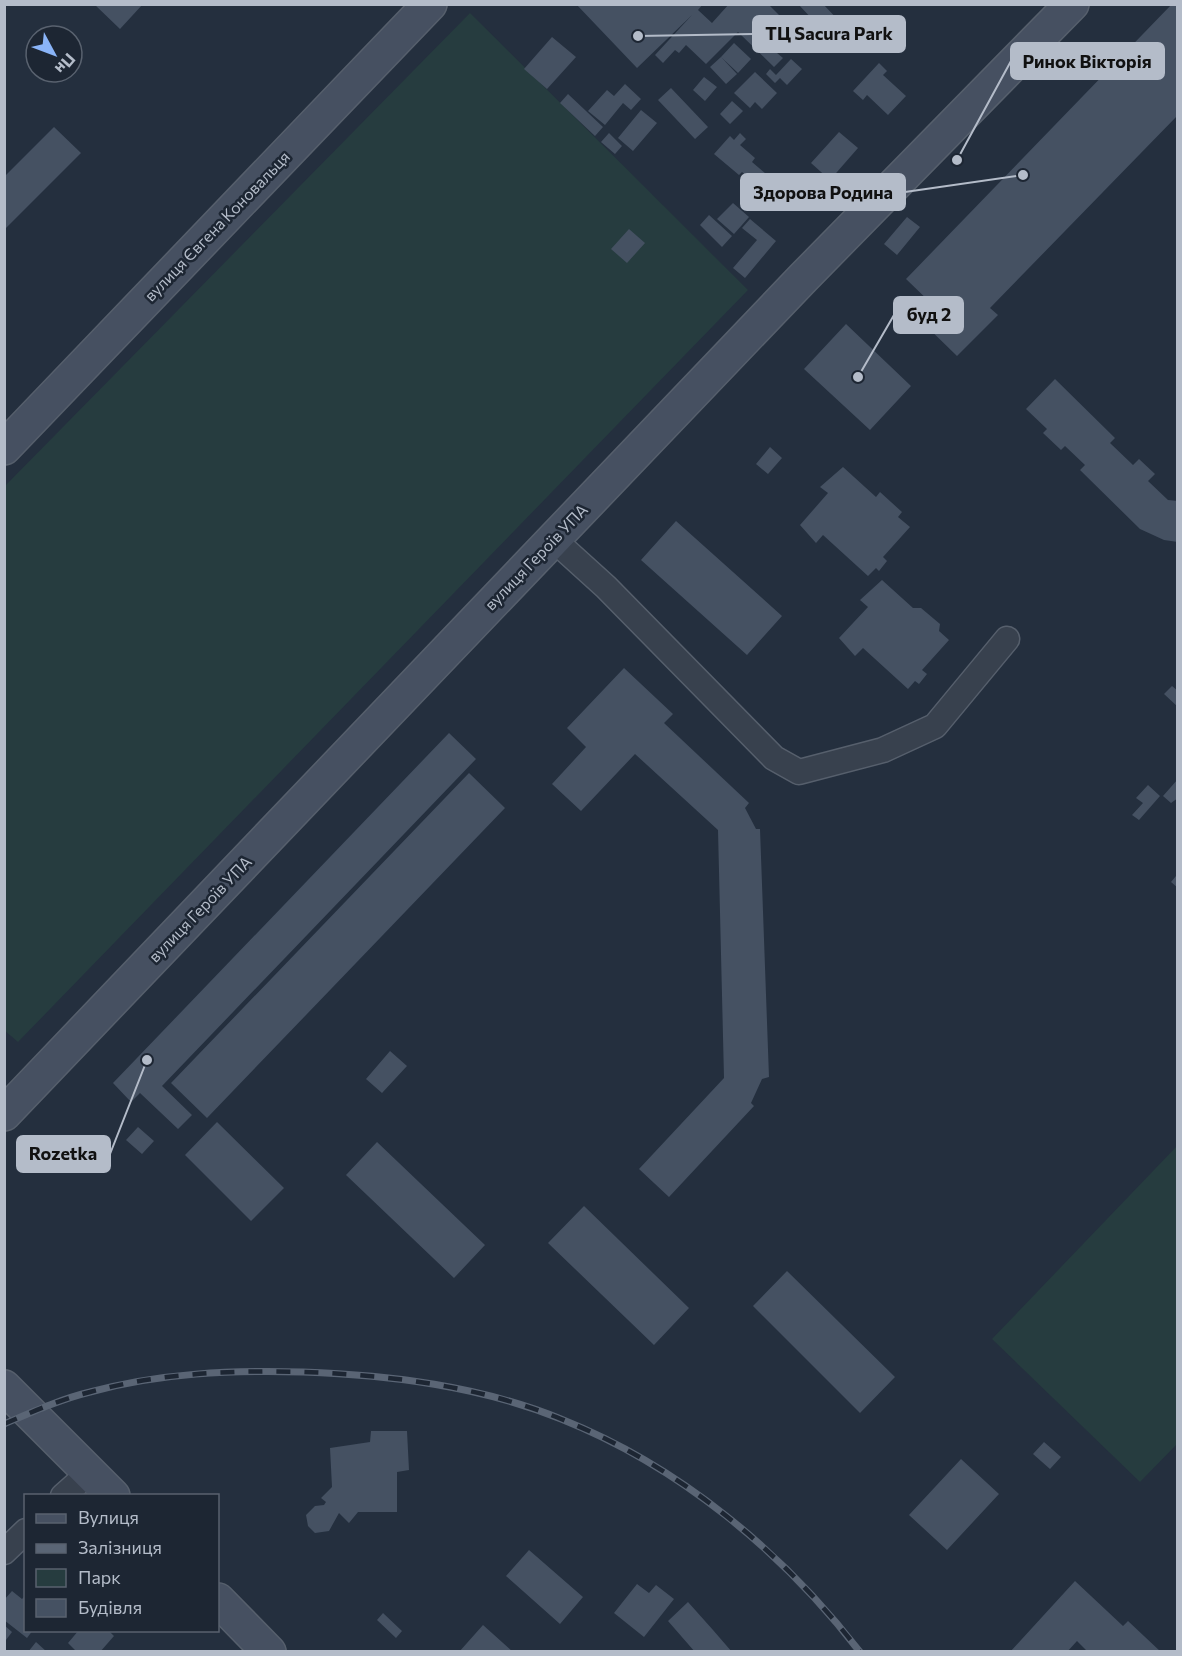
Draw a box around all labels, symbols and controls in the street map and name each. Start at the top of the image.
callout: ТЦ Sacura Park [753,16,905,52]
text: ТЦ Sacura Park [765,22,893,44]
north arrow [24,24,84,84]
callout: Ринок Вікторія [1011,43,1164,79]
text: Пн [52,50,80,78]
text: Ринок Вікторія [1022,50,1152,72]
street label: вулиця Євгена Коновальця [140,147,293,305]
callout: Здорова Родина [741,174,905,210]
text: Здорова Родина [753,181,893,203]
callout: буд 2 [894,297,963,333]
text: буд 2 [907,303,951,325]
street label: вулиця Героїв УПА [480,500,591,614]
street label: вулиця Героїв УПА [144,852,255,966]
callout: Rozetka [17,1136,110,1172]
text: Rozetka [29,1142,97,1164]
legend [24,1494,219,1632]
text: Вулиця [78,1506,139,1528]
text: Залізниця [78,1536,162,1558]
text: Парк [78,1566,121,1588]
text: Будівля [78,1596,142,1618]

